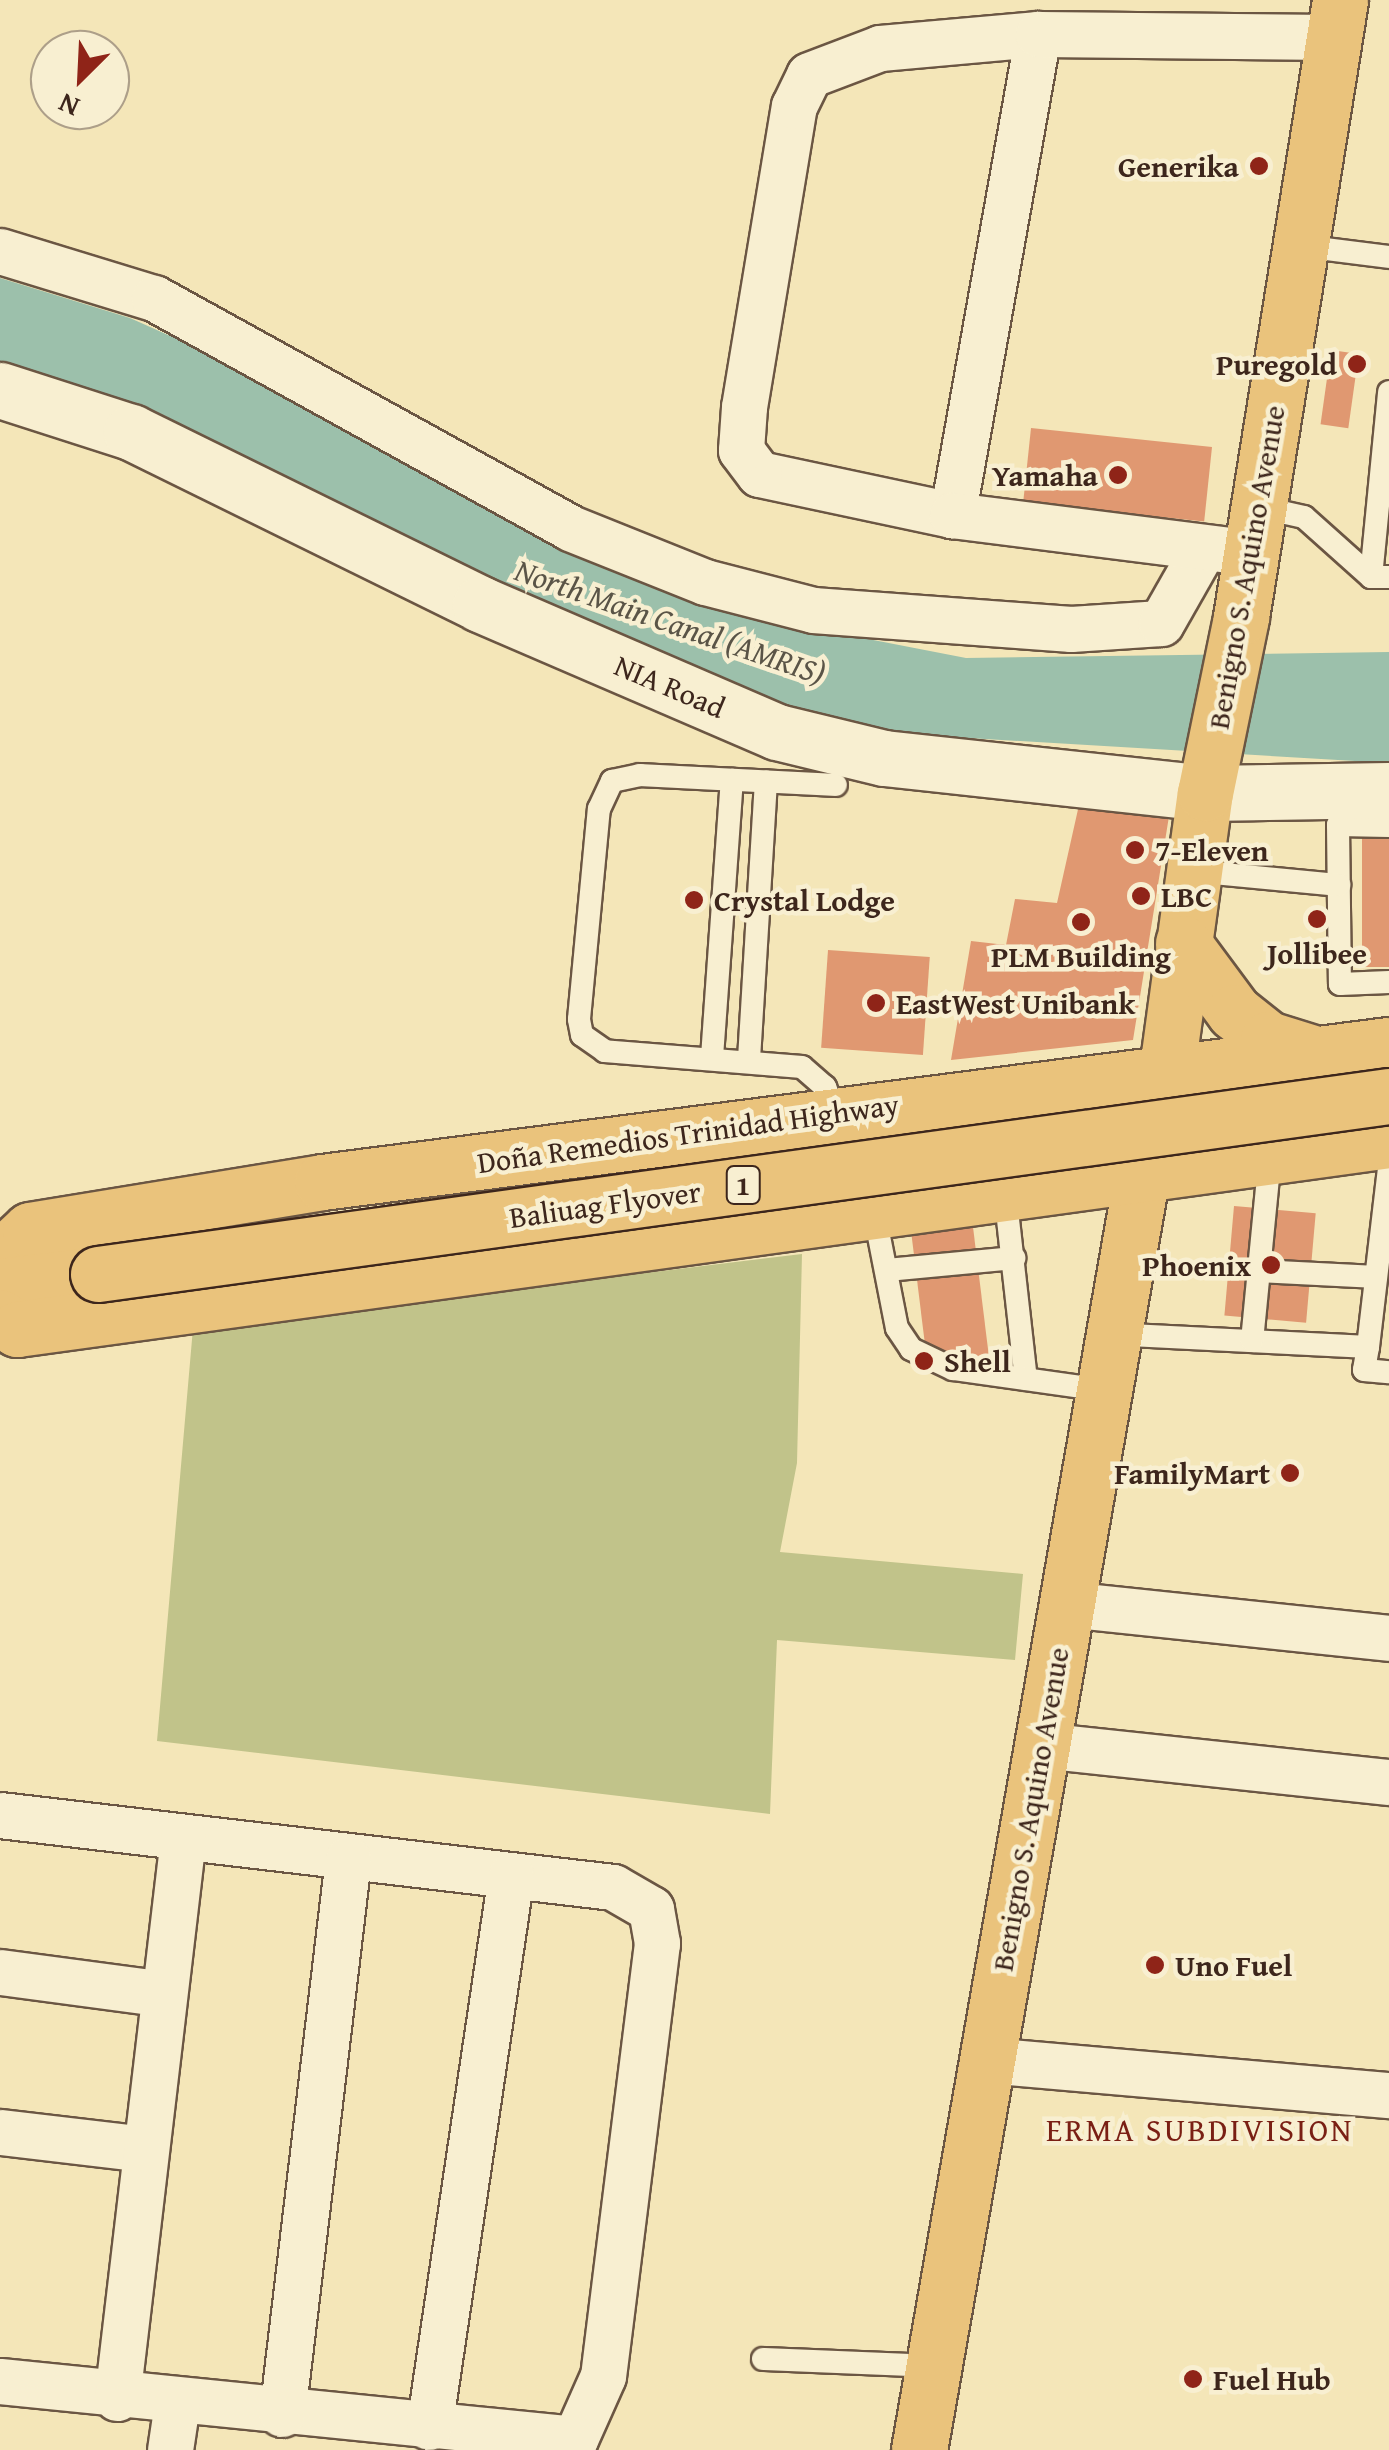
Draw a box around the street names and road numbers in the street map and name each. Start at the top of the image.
street label: Benigno S. Aquino Avenue [1200,402,1292,732]
street label: NIA Road [609,647,731,725]
street label: Doña Remedios Trinidad Highway [475,1086,901,1180]
road number: 1 [726,1162,760,1208]
street label: Baliuag Flyover [507,1173,703,1235]
street label: Benigno S. Aquino Avenue [984,1644,1076,1974]

